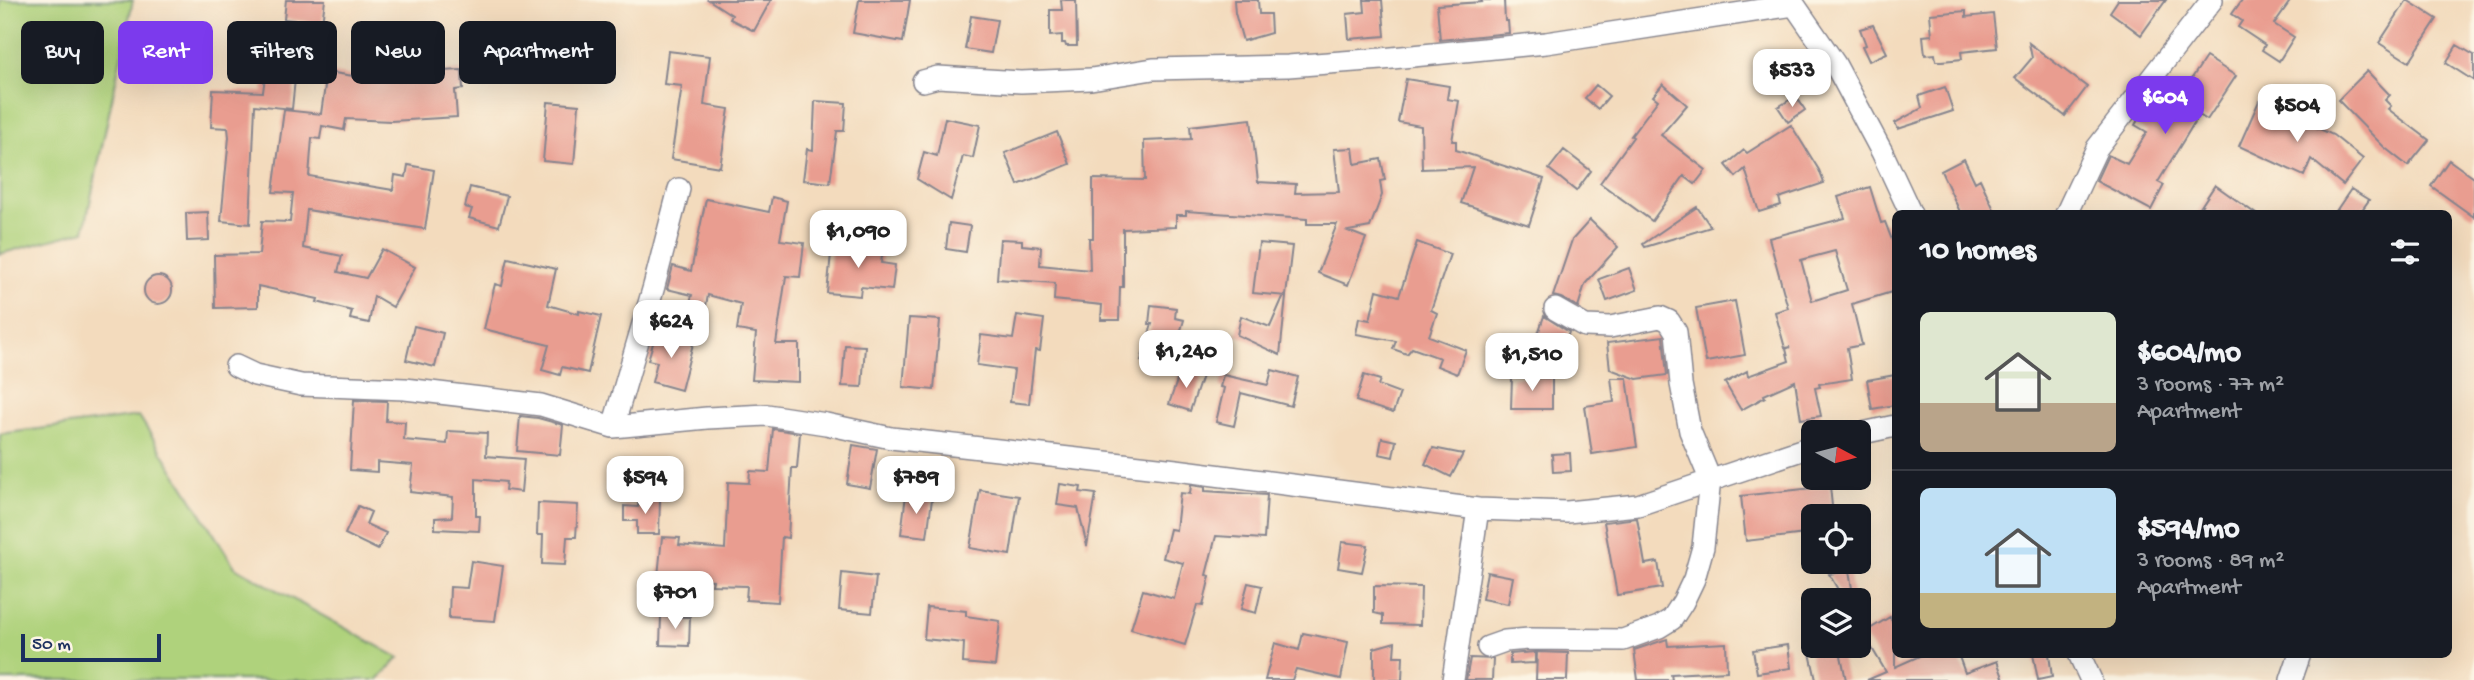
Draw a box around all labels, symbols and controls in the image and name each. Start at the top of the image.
chip: Buy [21,21,104,84]
chip: Rent [118,21,213,84]
chip: Filters [227,21,337,84]
chip: New [351,21,445,84]
chip: Apartment [459,21,616,84]
pin: $533 [1751,50,1833,109]
text: $533 [1769,58,1815,85]
pin: $604 [2124,76,2206,136]
text: $604 [2142,85,2188,112]
pin: $504 [2256,85,2338,144]
text: $504 [2274,93,2320,120]
pin: $1,090 [801,210,915,270]
text: $1,090 [826,219,890,246]
icon: filters [2386,233,2424,271]
text: 10 homes [1920,235,2036,270]
pin: $624 [630,300,712,360]
text: $624 [649,309,693,336]
pin: $1,240 [1129,330,1243,390]
pin: $1,510 [1475,334,1589,393]
text: $604/mo [2137,337,2241,372]
text: $1,240 [1155,339,1217,366]
icon: home [1976,340,2060,424]
text: $1,510 [1501,342,1563,369]
text: 3 rooms · 77 m² [2137,372,2284,399]
text: Apartment [2137,399,2241,426]
north arrow [1801,420,1871,490]
map controls [1801,420,1871,658]
pin: $594 [604,456,686,516]
pin: $789 [875,456,957,516]
text: $594 [623,465,667,492]
text: $789 [893,465,939,492]
button: locate [1801,504,1871,574]
text: $594/mo [2137,513,2240,548]
icon: home [1976,516,2060,600]
text: 3 rooms · 89 m² [2137,548,2284,575]
pin: $701 [634,572,716,631]
text: Apartment [2137,575,2241,602]
text: $701 [653,580,697,607]
button: layers [1801,588,1871,658]
scale bar [21,631,161,663]
text: 50 m [32,634,71,657]

